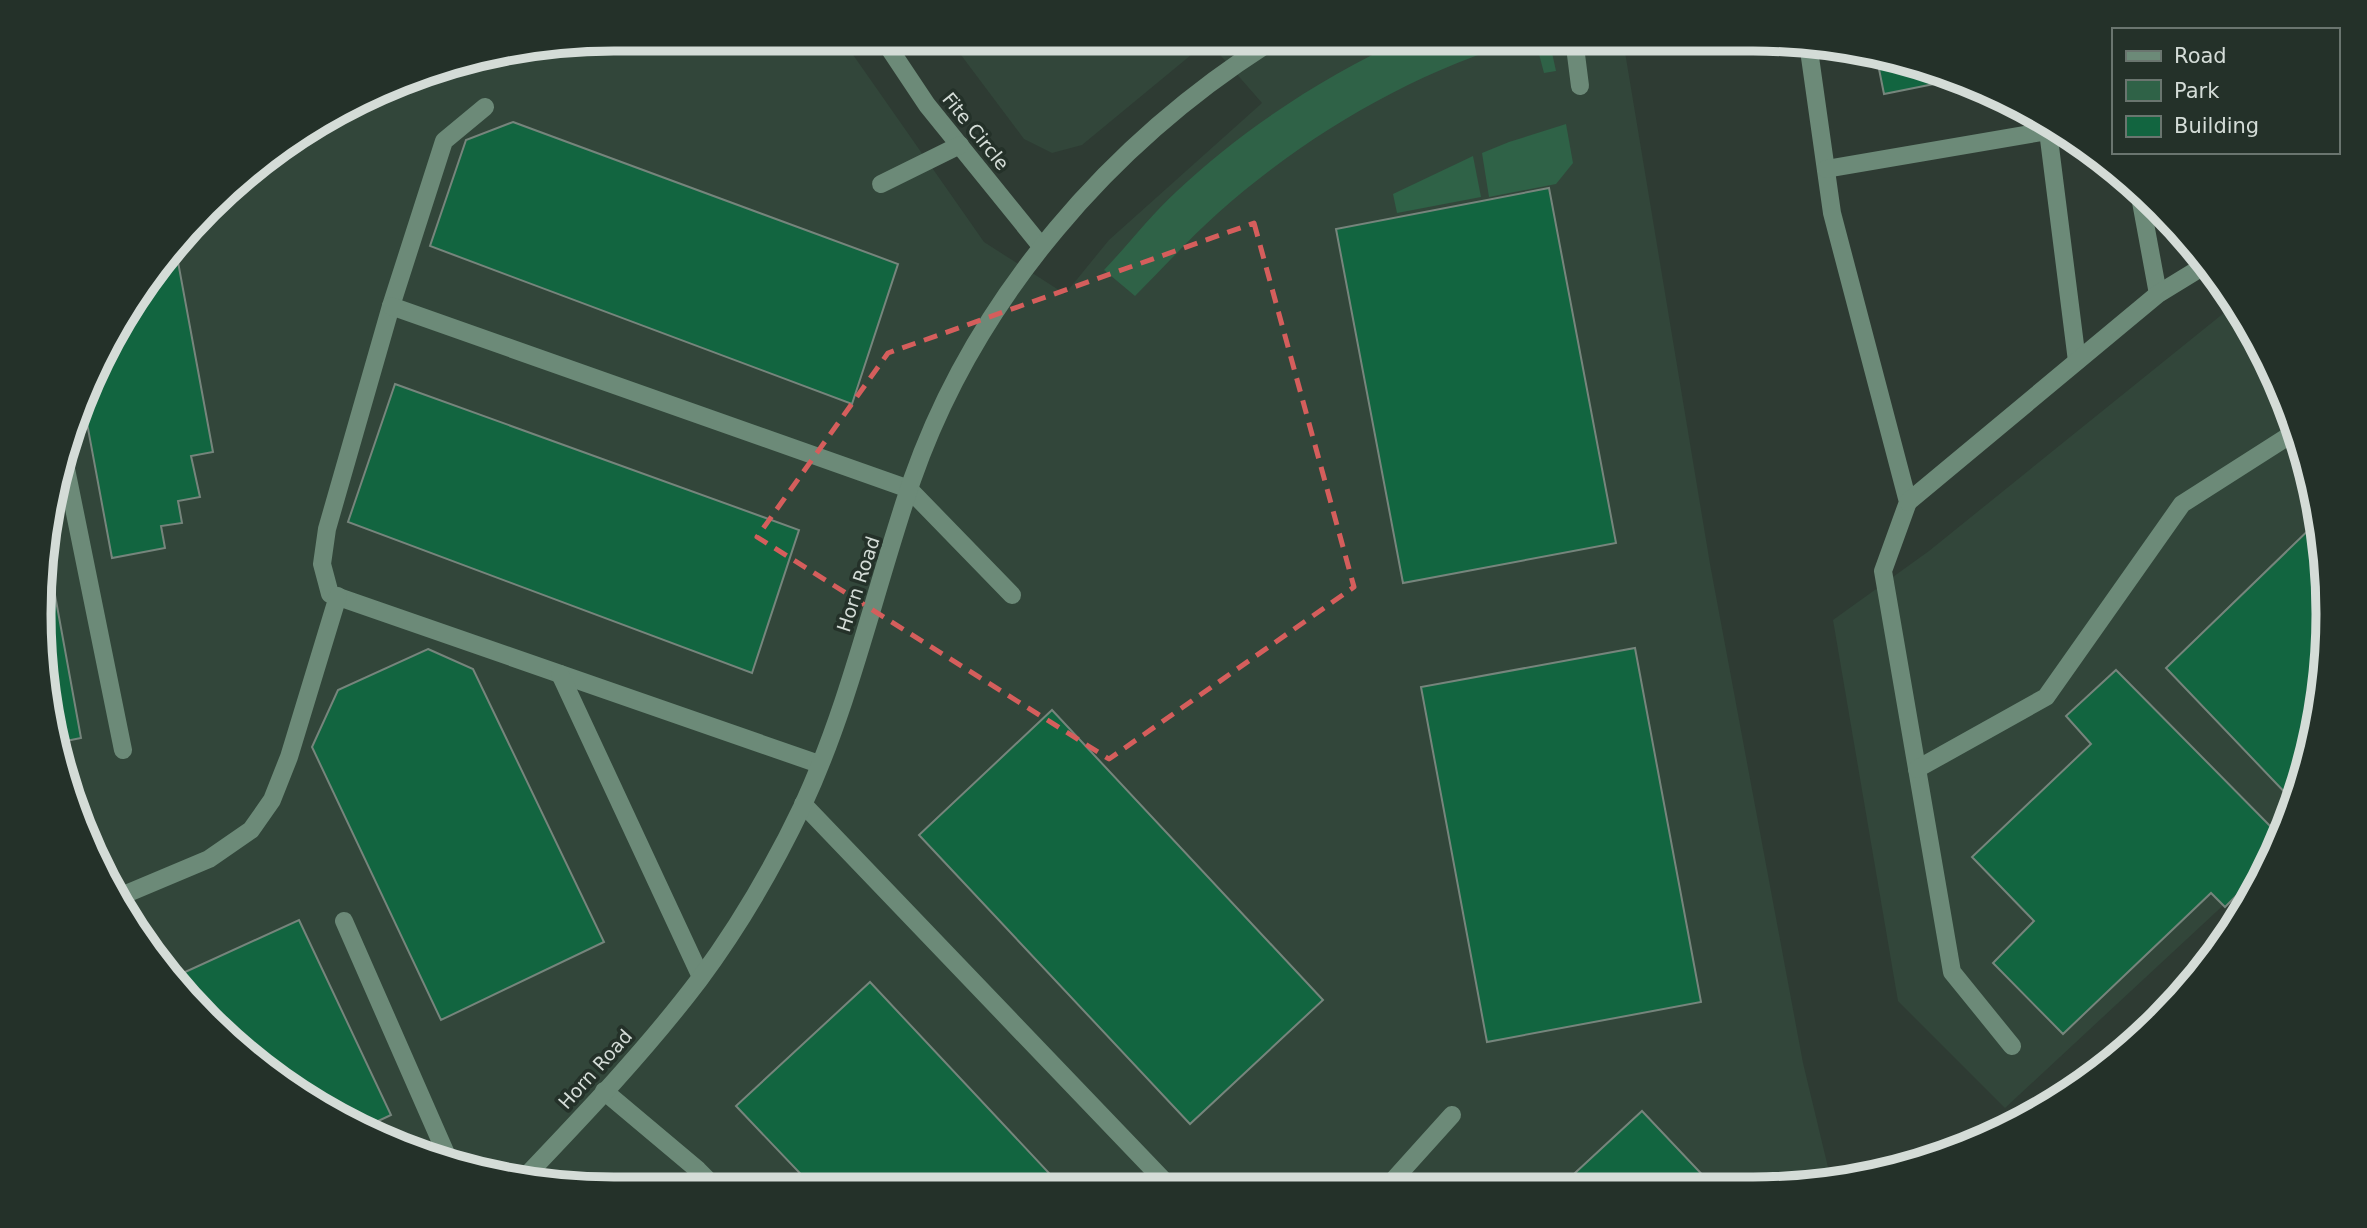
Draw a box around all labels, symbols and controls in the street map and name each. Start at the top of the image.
legend [2112,28,2339,154]
text: Road [2174,44,2227,68]
text: Park [2174,79,2220,103]
street label: Fite Circle [938,88,1014,174]
text: Building [2174,114,2259,138]
street label: Horn Road [832,533,884,635]
street label: Horn Road [554,1025,636,1113]

